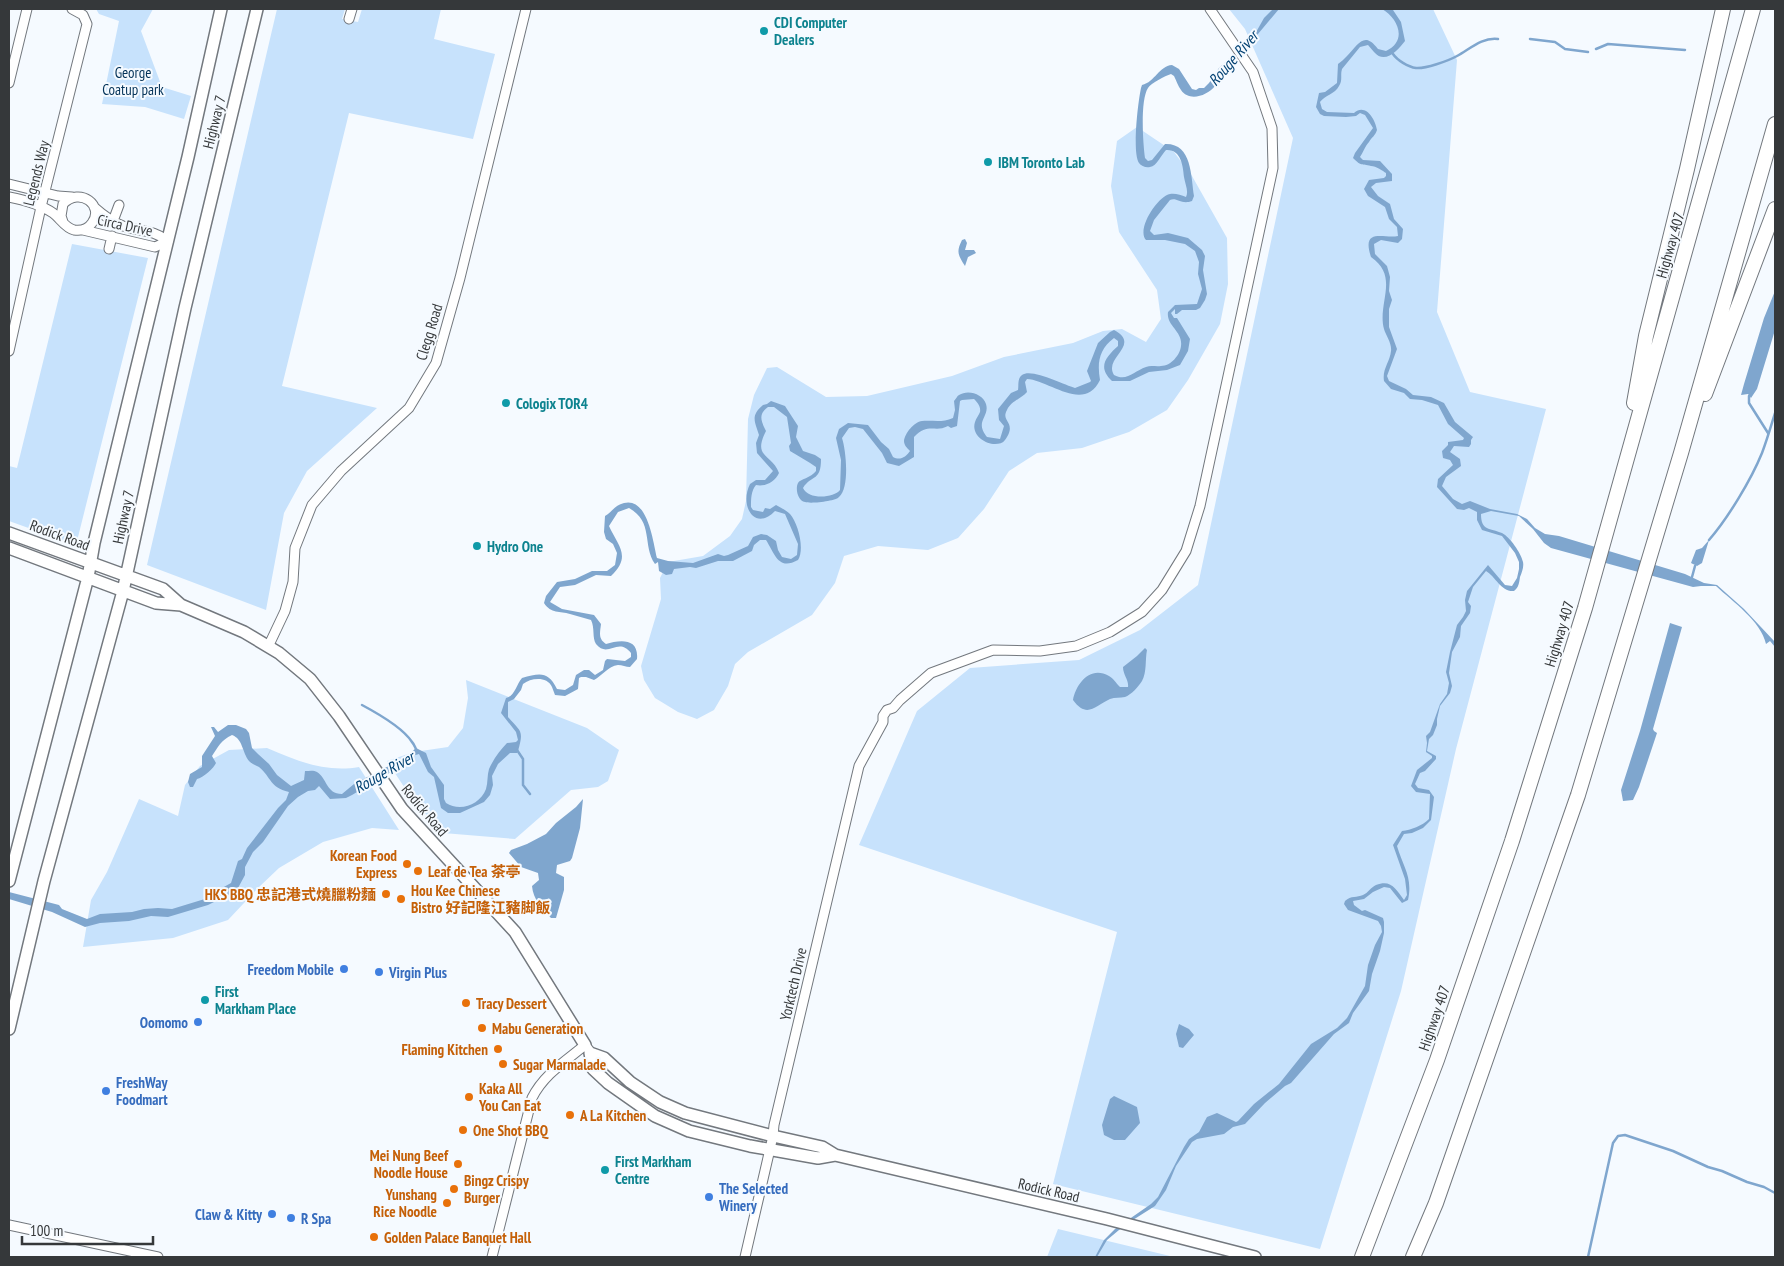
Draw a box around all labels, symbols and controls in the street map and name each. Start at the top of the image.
place label: CDI Computer Dealers [774,13,848,49]
water label: Rouge River [1204,24,1264,90]
marker: CDI Computer Dealers [758,25,770,37]
park label: George Coatup park [102,63,164,99]
street label: Highway 7 [198,93,230,151]
street label: Legends Way [19,138,53,208]
place label: IBM Toronto Lab [998,153,1085,172]
marker: IBM Toronto Lab [982,156,994,168]
street label: Circa Drive [96,210,154,240]
street label: Highway 407 [1652,210,1688,280]
street label: Clegg Road [411,301,447,363]
place label: Cologix TOR4 [516,394,588,413]
marker: Cologix TOR4 [500,397,512,409]
street label: Highway 7 [108,488,138,546]
street label: Rodick Road [27,515,93,555]
place label: Hydro One [487,537,543,556]
marker: Hydro One [471,540,483,552]
street label: Highway 407 [1540,599,1578,669]
water label: Rouge River [350,745,420,797]
street label: Rodick Road [398,780,452,840]
place label: Korean Food Express [330,846,397,882]
marker: Korean Food Express [401,858,413,870]
place label: Leaf de Tea 茶亭 [428,862,521,881]
marker: Leaf de Tea 茶亭 [412,865,424,877]
place label: Hou Kee Chinese Bistro 好記隆江豬脚飯 [411,881,551,917]
place label: HKS BBQ 忠記港式燒臘粉麵 [205,885,376,904]
marker: HKS BBQ 忠記港式燒臘粉麵 [380,888,392,900]
marker: Hou Kee Chinese Bistro 好記隆江豬脚飯 [395,893,407,905]
street label: Yorktech Drive [775,946,811,1022]
place label: Freedom Mobile [247,960,334,979]
marker: Freedom Mobile [338,963,350,975]
place label: Virgin Plus [388,963,447,982]
marker: Virgin Plus [373,966,385,978]
place label: First Markham Place [215,982,296,1018]
street label: Highway 407 [1414,983,1454,1053]
marker: First Markham Place [199,994,211,1006]
place label: Tracy Dessert [476,994,547,1013]
marker: Tracy Dessert [460,997,472,1009]
place label: Oomomo [140,1013,188,1032]
marker: Oomomo [192,1016,204,1028]
place label: Mabu Generation [492,1019,583,1038]
marker: Mabu Generation [476,1022,488,1034]
place label: Flaming Kitchen [401,1040,488,1059]
marker: Flaming Kitchen [492,1043,504,1055]
place label: Sugar Marmalade [513,1055,606,1074]
marker: Sugar Marmalade [497,1058,509,1070]
place label: FreshWay Foodmart [116,1073,168,1109]
place label: Kaka All You Can Eat [478,1079,542,1115]
marker: FreshWay Foodmart [100,1085,112,1097]
marker: Kaka All You Can Eat [463,1091,475,1103]
place label: A La Kitchen [579,1106,647,1125]
marker: A La Kitchen [564,1109,576,1121]
place label: One Shot BBQ [473,1121,549,1140]
marker: One Shot BBQ [457,1124,469,1136]
place label: Mei Nung Beef Noodle House [370,1146,449,1182]
place label: First Markham Centre [615,1152,691,1188]
marker: Mei Nung Beef Noodle House [452,1158,464,1170]
marker: First Markham Centre [599,1164,611,1176]
place label: Bingz Crispy Burger [464,1171,530,1207]
street label: Rodick Road [1016,1174,1082,1206]
place label: The Selected Winery [718,1179,788,1215]
marker: Bingz Crispy Burger [448,1183,460,1195]
place label: Yunshang Rice Noodle [373,1185,437,1221]
marker: The Selected Winery [703,1191,715,1203]
marker: Yunshang Rice Noodle [441,1197,453,1209]
place label: Claw & Kitty [195,1205,263,1224]
marker: Claw & Kitty [266,1208,278,1220]
place label: R Spa [301,1209,331,1228]
marker: R Spa [285,1212,297,1224]
scale bar [22,1214,154,1246]
text: 100 m [30,1221,63,1240]
place label: Golden Palace Banquet Hall [384,1228,531,1247]
marker: Golden Palace Banquet Hall [368,1231,380,1243]

